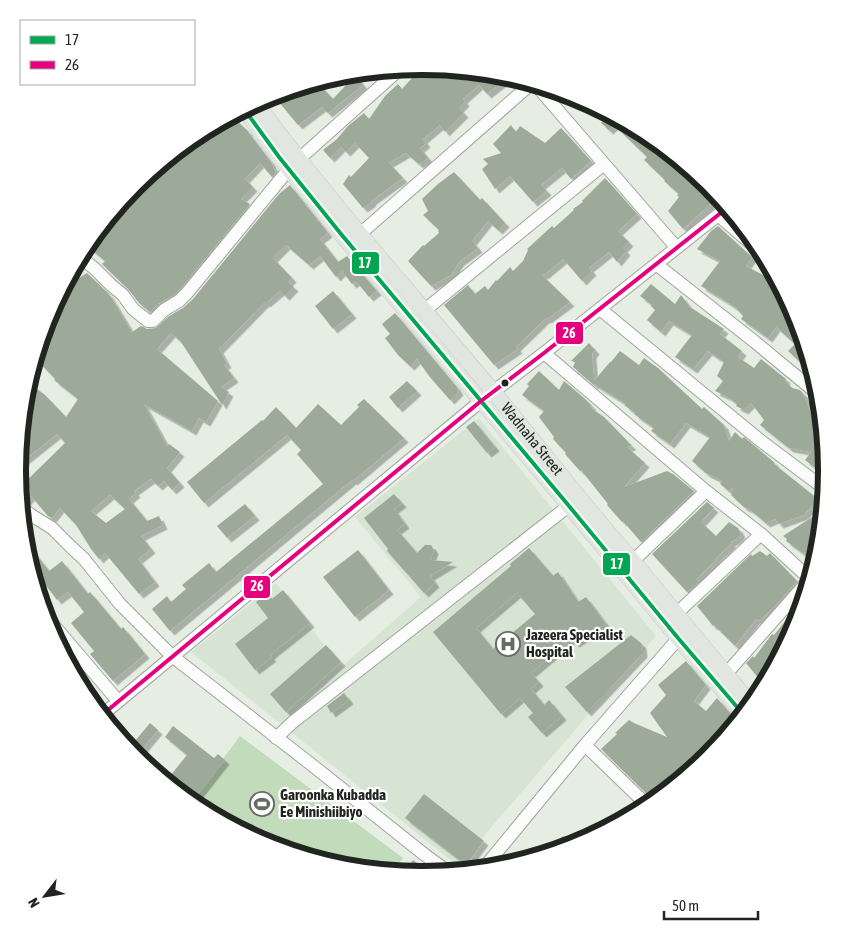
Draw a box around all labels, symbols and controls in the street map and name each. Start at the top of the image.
legend [20,20,195,85]
text: 17 [65,31,79,48]
text: 26 [65,56,79,73]
line badge: 17 [351,251,380,275]
text: 17 [358,255,372,271]
line badge: 26 [555,321,584,345]
text: 26 [562,325,576,341]
unlabelled marker [500,378,510,388]
street label: Wadnaha Street [498,399,567,478]
line badge: 17 [602,552,631,576]
text: 17 [610,556,624,572]
line badge: 26 [243,575,271,599]
text: 26 [250,578,264,594]
place label: Jazeera Specialist Hospital [525,626,624,660]
hospital icon: Jazeera Specialist Hospital [495,631,521,657]
place label: Garoonka Kubadda Ee Minishiibiyo [280,786,386,820]
sports icon: Garoonka Kubadda Ee Minishiibiyo [249,791,275,817]
north arrow [20,871,70,921]
scale bar [664,888,758,920]
text: N [25,895,43,910]
text: 50 m [672,897,699,914]

